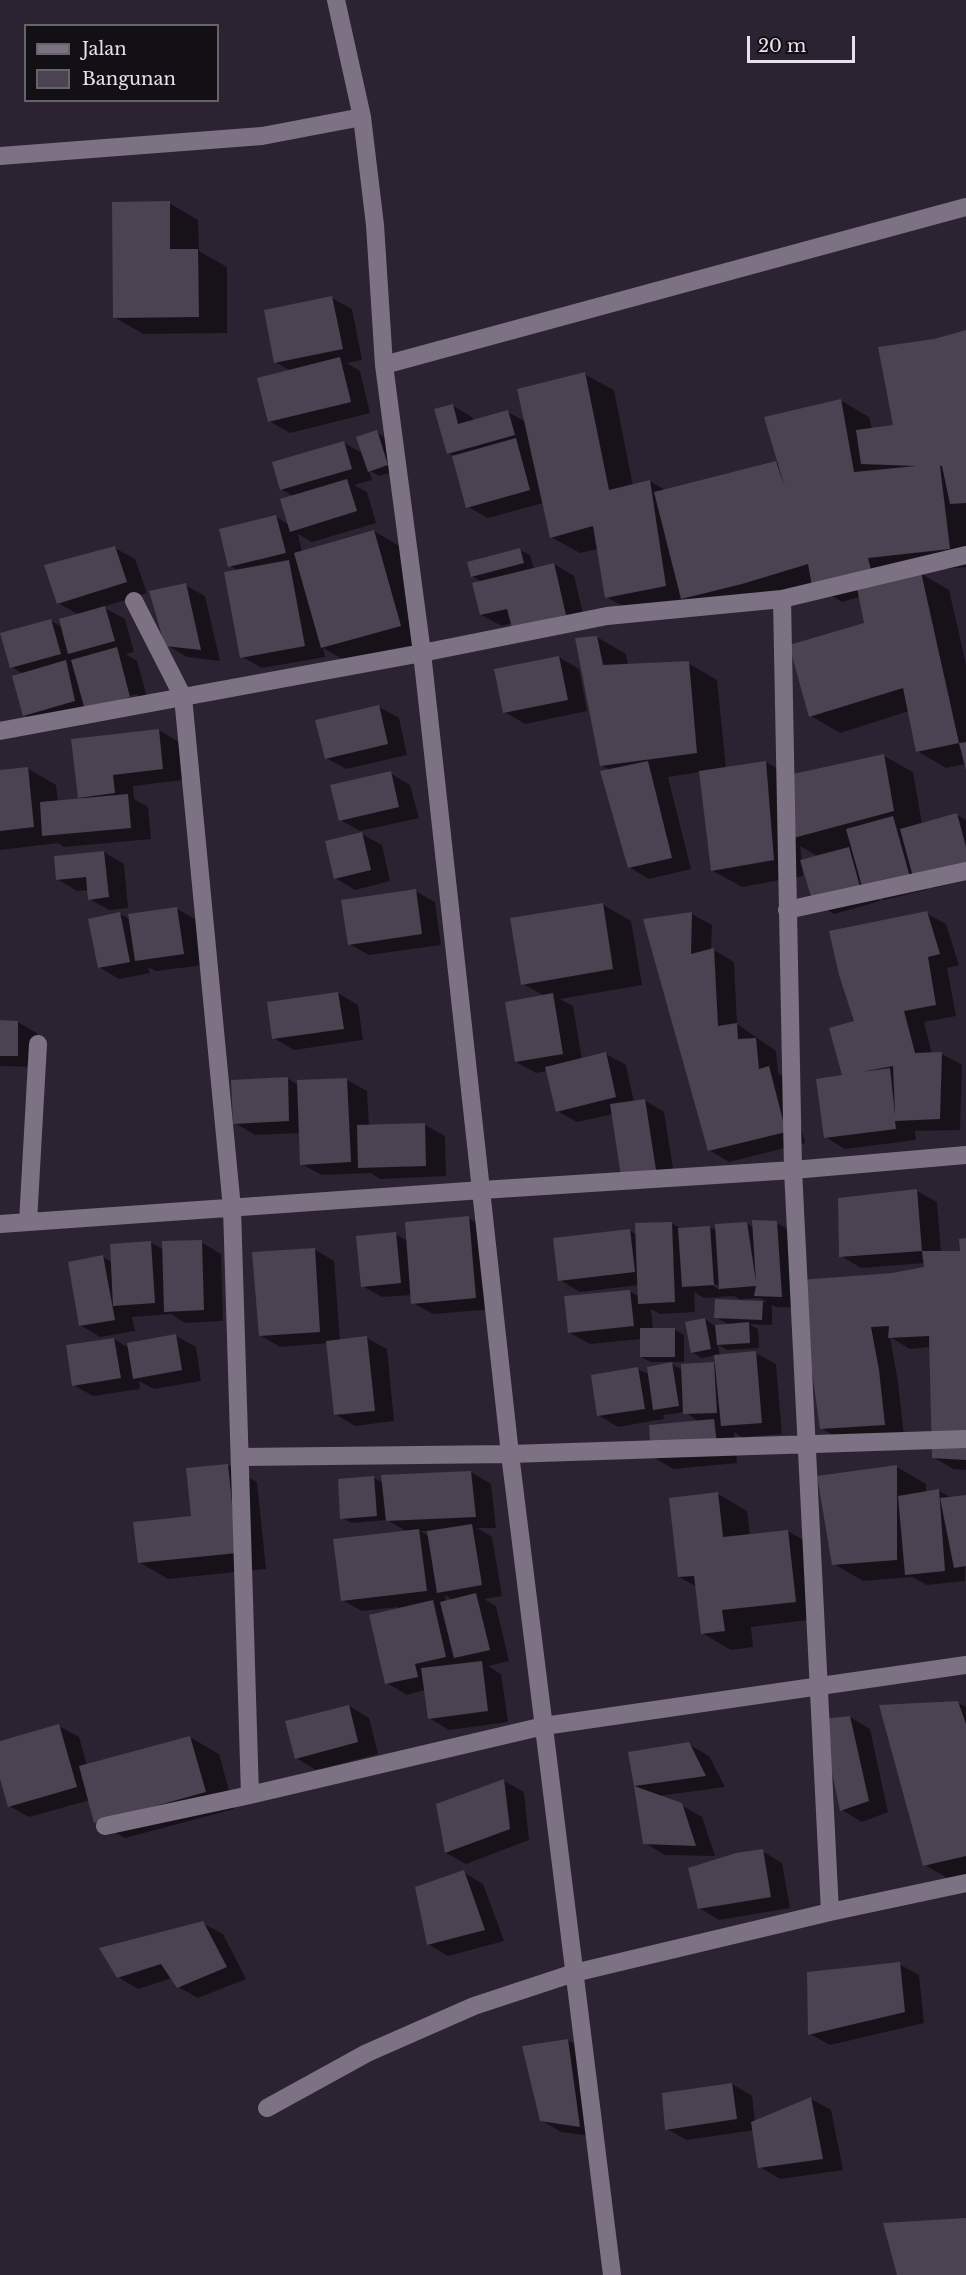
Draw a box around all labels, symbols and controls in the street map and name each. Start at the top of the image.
legend [24,24,219,102]
scale bar [750,24,858,62]
text: 20 m [758,35,806,57]
text: Jalan [82,38,127,60]
text: Bangunan [82,68,176,90]

